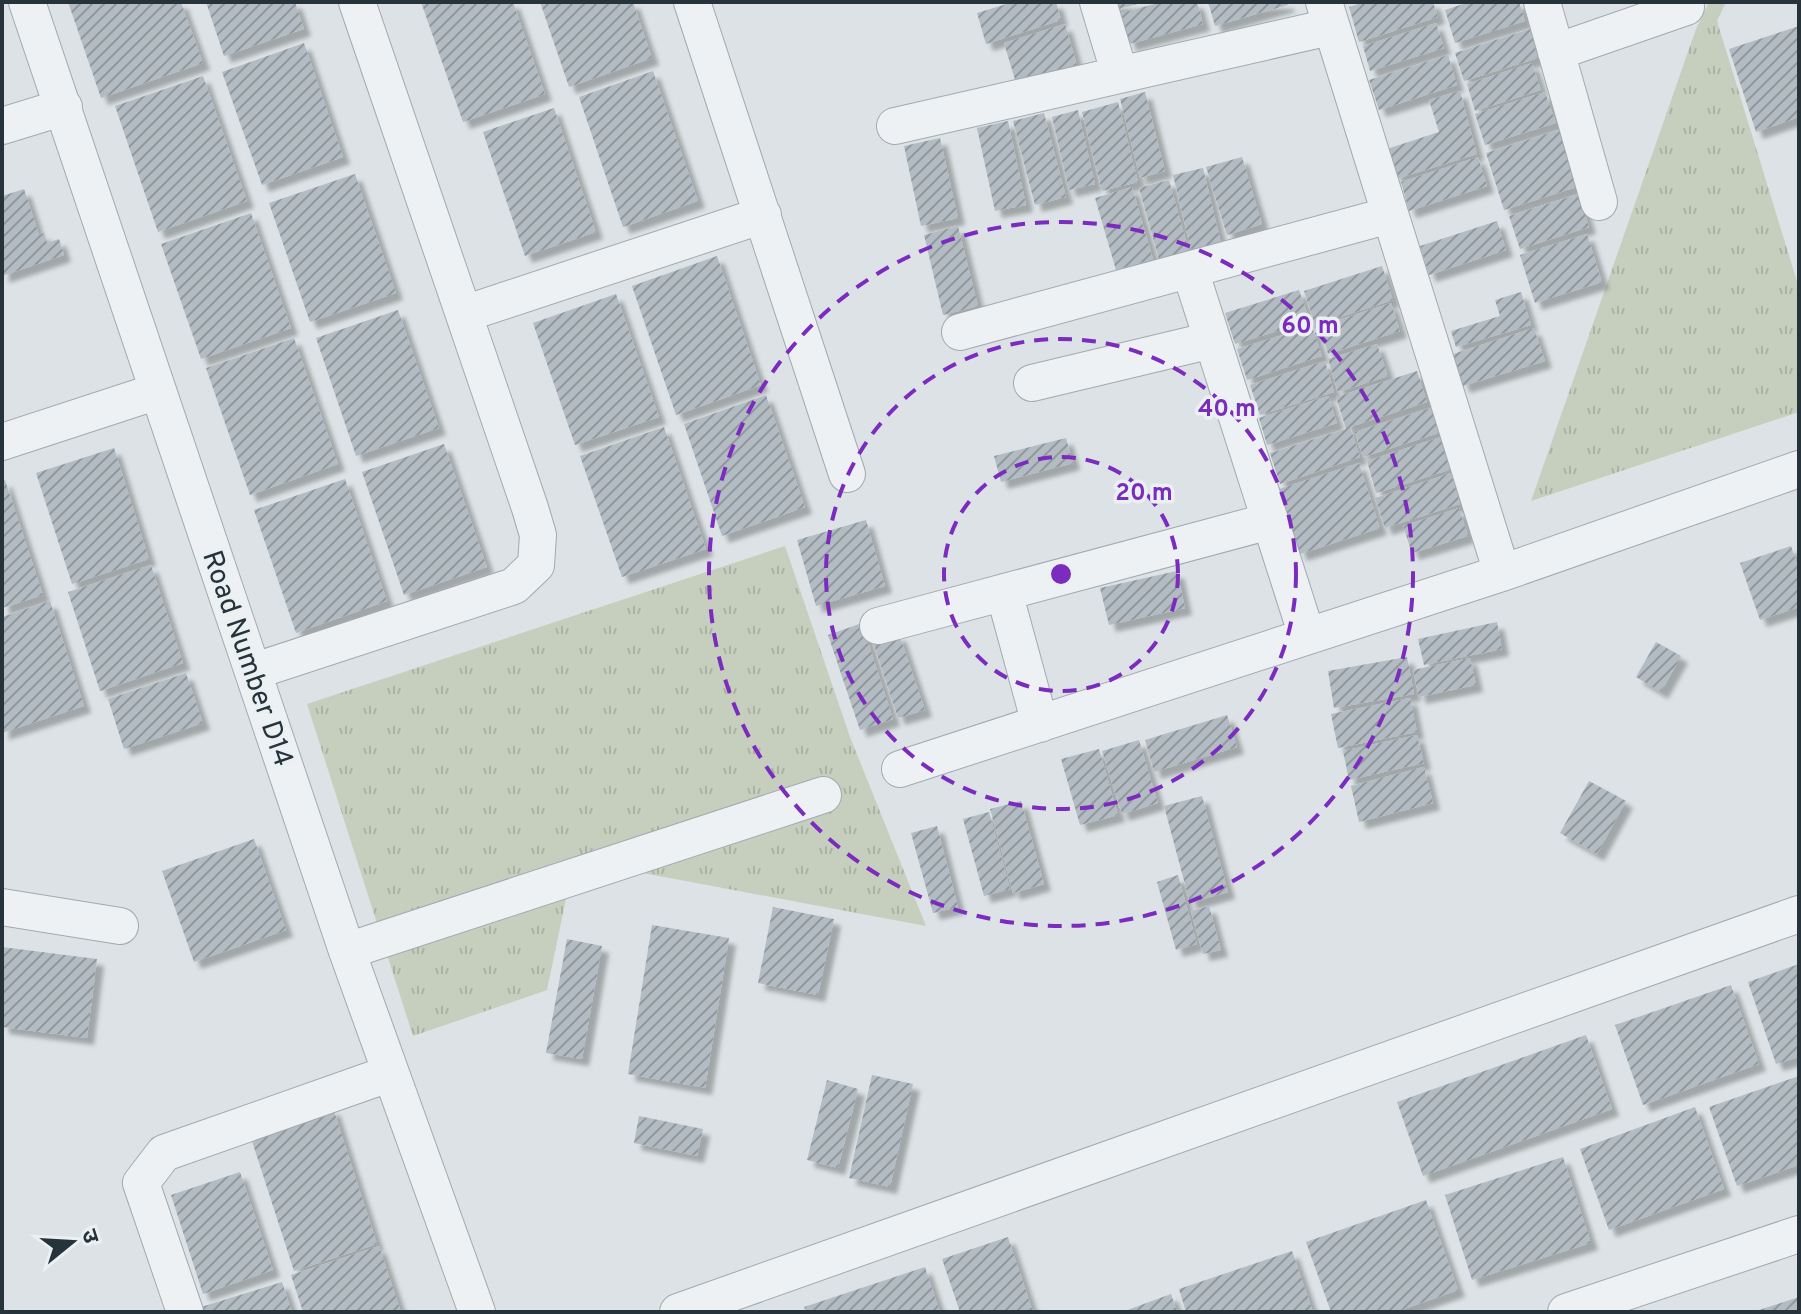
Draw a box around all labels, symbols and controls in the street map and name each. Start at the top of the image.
text: 60 m [1281,312,1339,342]
text: 40 m [1198,395,1256,425]
text: 20 m [1115,479,1173,509]
street label: Road Number D14 [192,546,300,772]
centre of rings [1047,560,1075,588]
north arrow [32,1202,112,1282]
text: उ [74,1226,104,1248]

